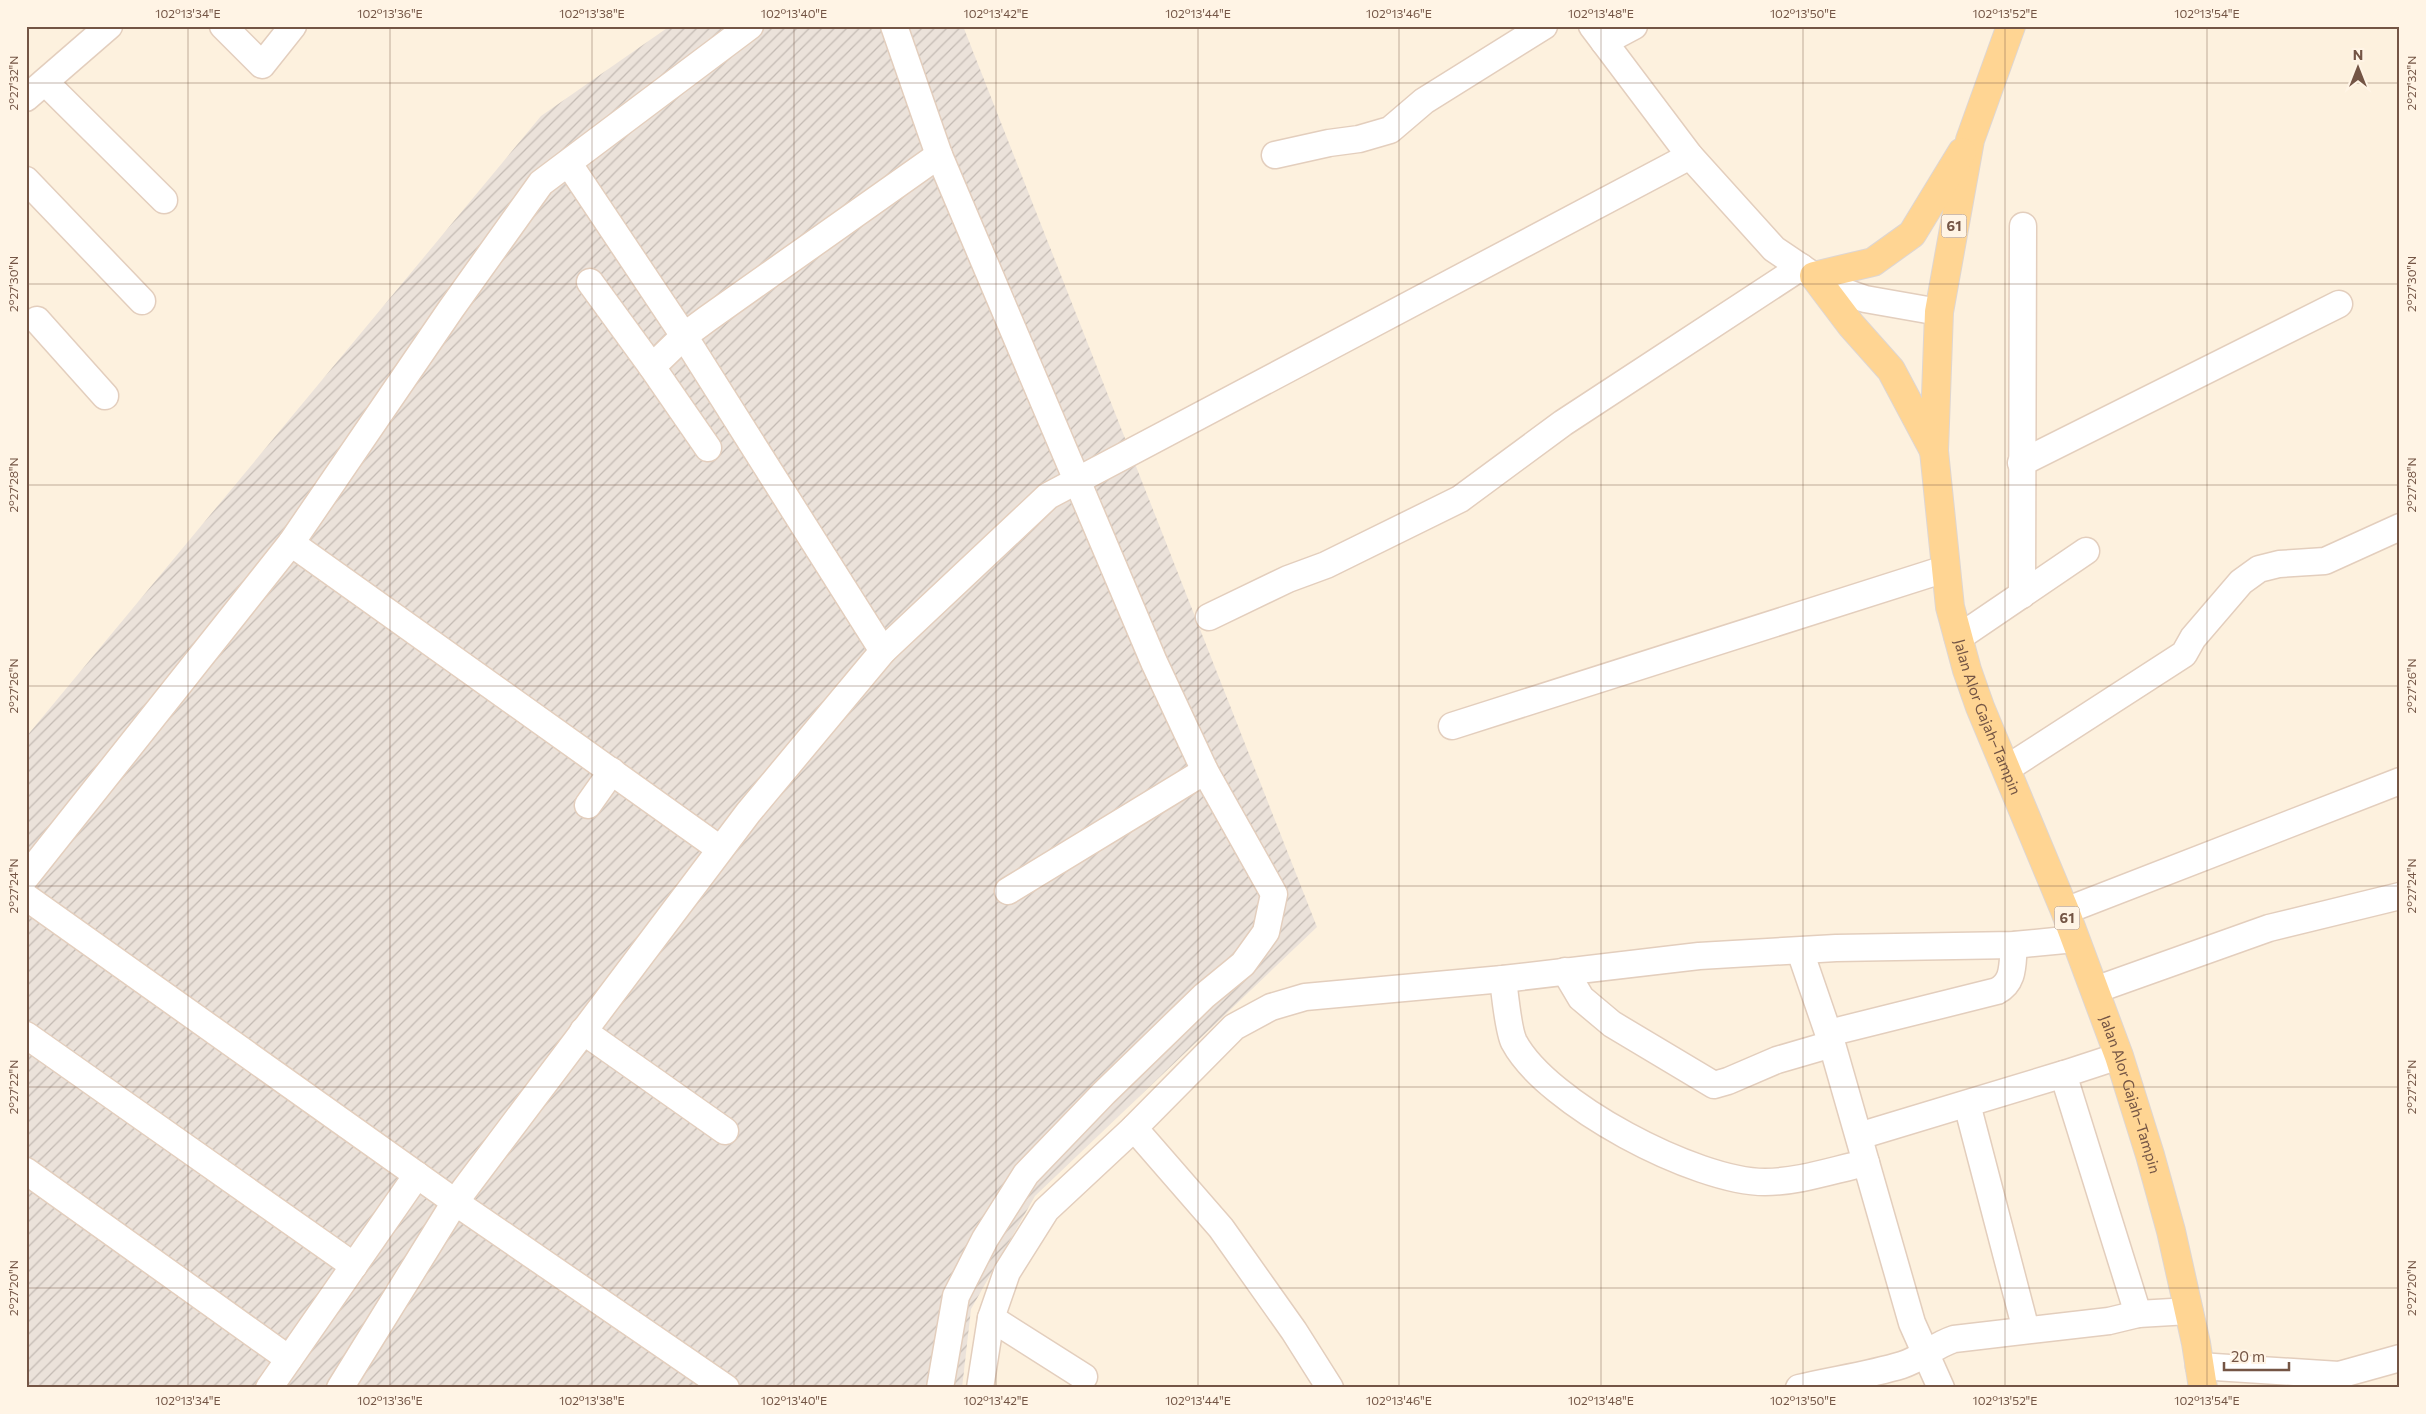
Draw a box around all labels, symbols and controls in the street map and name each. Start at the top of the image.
text: 102°13'34"E [155,6,221,20]
text: 102°13'36"E [357,6,423,20]
text: 102°13'38"E [559,6,625,20]
text: 102°13'40"E [761,6,827,20]
text: 102°13'42"E [964,6,1028,20]
text: 102°13'44"E [1165,6,1231,20]
text: 102°13'46"E [1366,6,1432,20]
text: 102°13'48"E [1568,6,1634,20]
text: 102°13'50"E [1770,6,1836,20]
text: 102°13'52"E [1973,6,2037,20]
text: 102°13'54"E [2174,6,2240,20]
north arrow [2334,42,2384,92]
text: N [2353,46,2363,63]
text: 2°27'32"N [6,56,20,110]
text: 2°27'32"N [2404,56,2418,110]
road number: 61 [1942,215,1966,238]
text: 2°27'30"N [6,256,20,312]
text: 2°27'30"N [2404,256,2418,312]
text: 2°27'28"N [6,457,20,513]
text: 2°27'28"N [2404,457,2418,513]
street label: Jalan Alor Gajah–Tampin [1951,637,2025,797]
text: 2°27'26"N [6,658,20,714]
text: 2°27'26"N [2404,658,2418,714]
text: 2°27'24"N [6,859,20,913]
text: 2°27'24"N [2404,859,2418,913]
road number: 61 [2054,906,2080,930]
street label: Jalan Alor Gajah–Tampin [2097,1013,2165,1175]
text: 2°27'22"N [6,1060,20,1114]
text: 2°27'22"N [2404,1060,2418,1114]
text: 2°27'20"N [6,1260,20,1316]
text: 2°27'20"N [2404,1260,2418,1316]
scale bar [2224,1339,2288,1371]
text: 20 m [2231,1347,2265,1365]
text: 102°13'34"E [155,1393,221,1407]
text: 102°13'36"E [357,1393,423,1407]
text: 102°13'38"E [559,1393,625,1407]
text: 102°13'40"E [761,1393,827,1407]
text: 102°13'42"E [964,1393,1028,1407]
text: 102°13'44"E [1165,1393,1231,1407]
text: 102°13'46"E [1366,1393,1432,1407]
text: 102°13'48"E [1568,1393,1634,1407]
text: 102°13'50"E [1770,1393,1836,1407]
text: 102°13'52"E [1973,1393,2037,1407]
text: 102°13'54"E [2174,1393,2240,1407]

